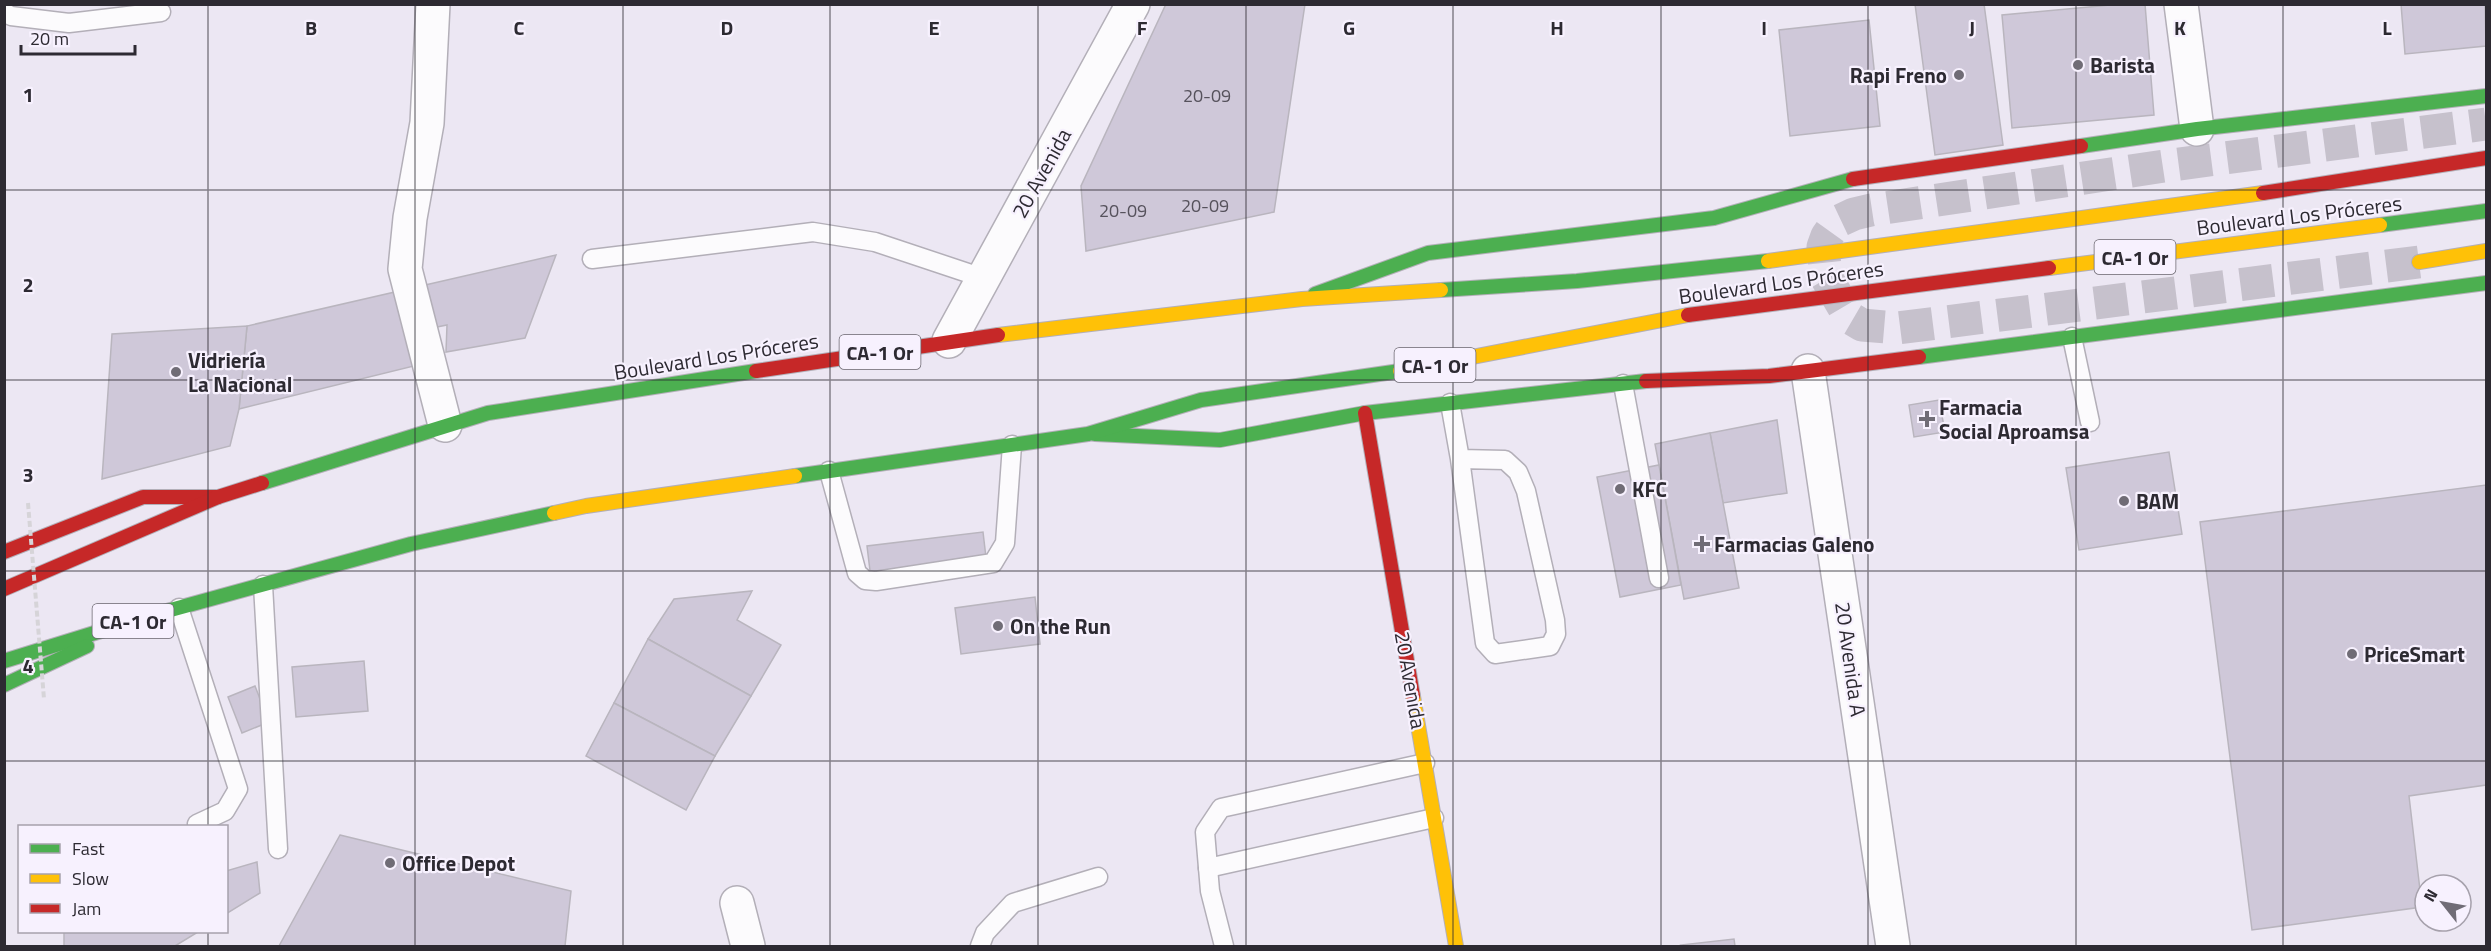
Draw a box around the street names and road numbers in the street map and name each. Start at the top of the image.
street label: 20 Avenida [1003,122,1079,224]
street label: Boulevard Los Próceres [2194,187,2404,243]
road number: CA-1 Or [2094,240,2176,274]
street label: Boulevard Los Próceres [1676,252,1886,312]
street label: Boulevard Los Próceres [611,324,821,388]
road number: CA-1 Or [840,335,920,369]
road number: CA-1 Or [1394,348,1476,382]
street label: 20 Avenida A [1827,600,1875,719]
road number: CA-1 Or [92,604,174,638]
street label: 20 Avenida [1387,629,1435,732]

